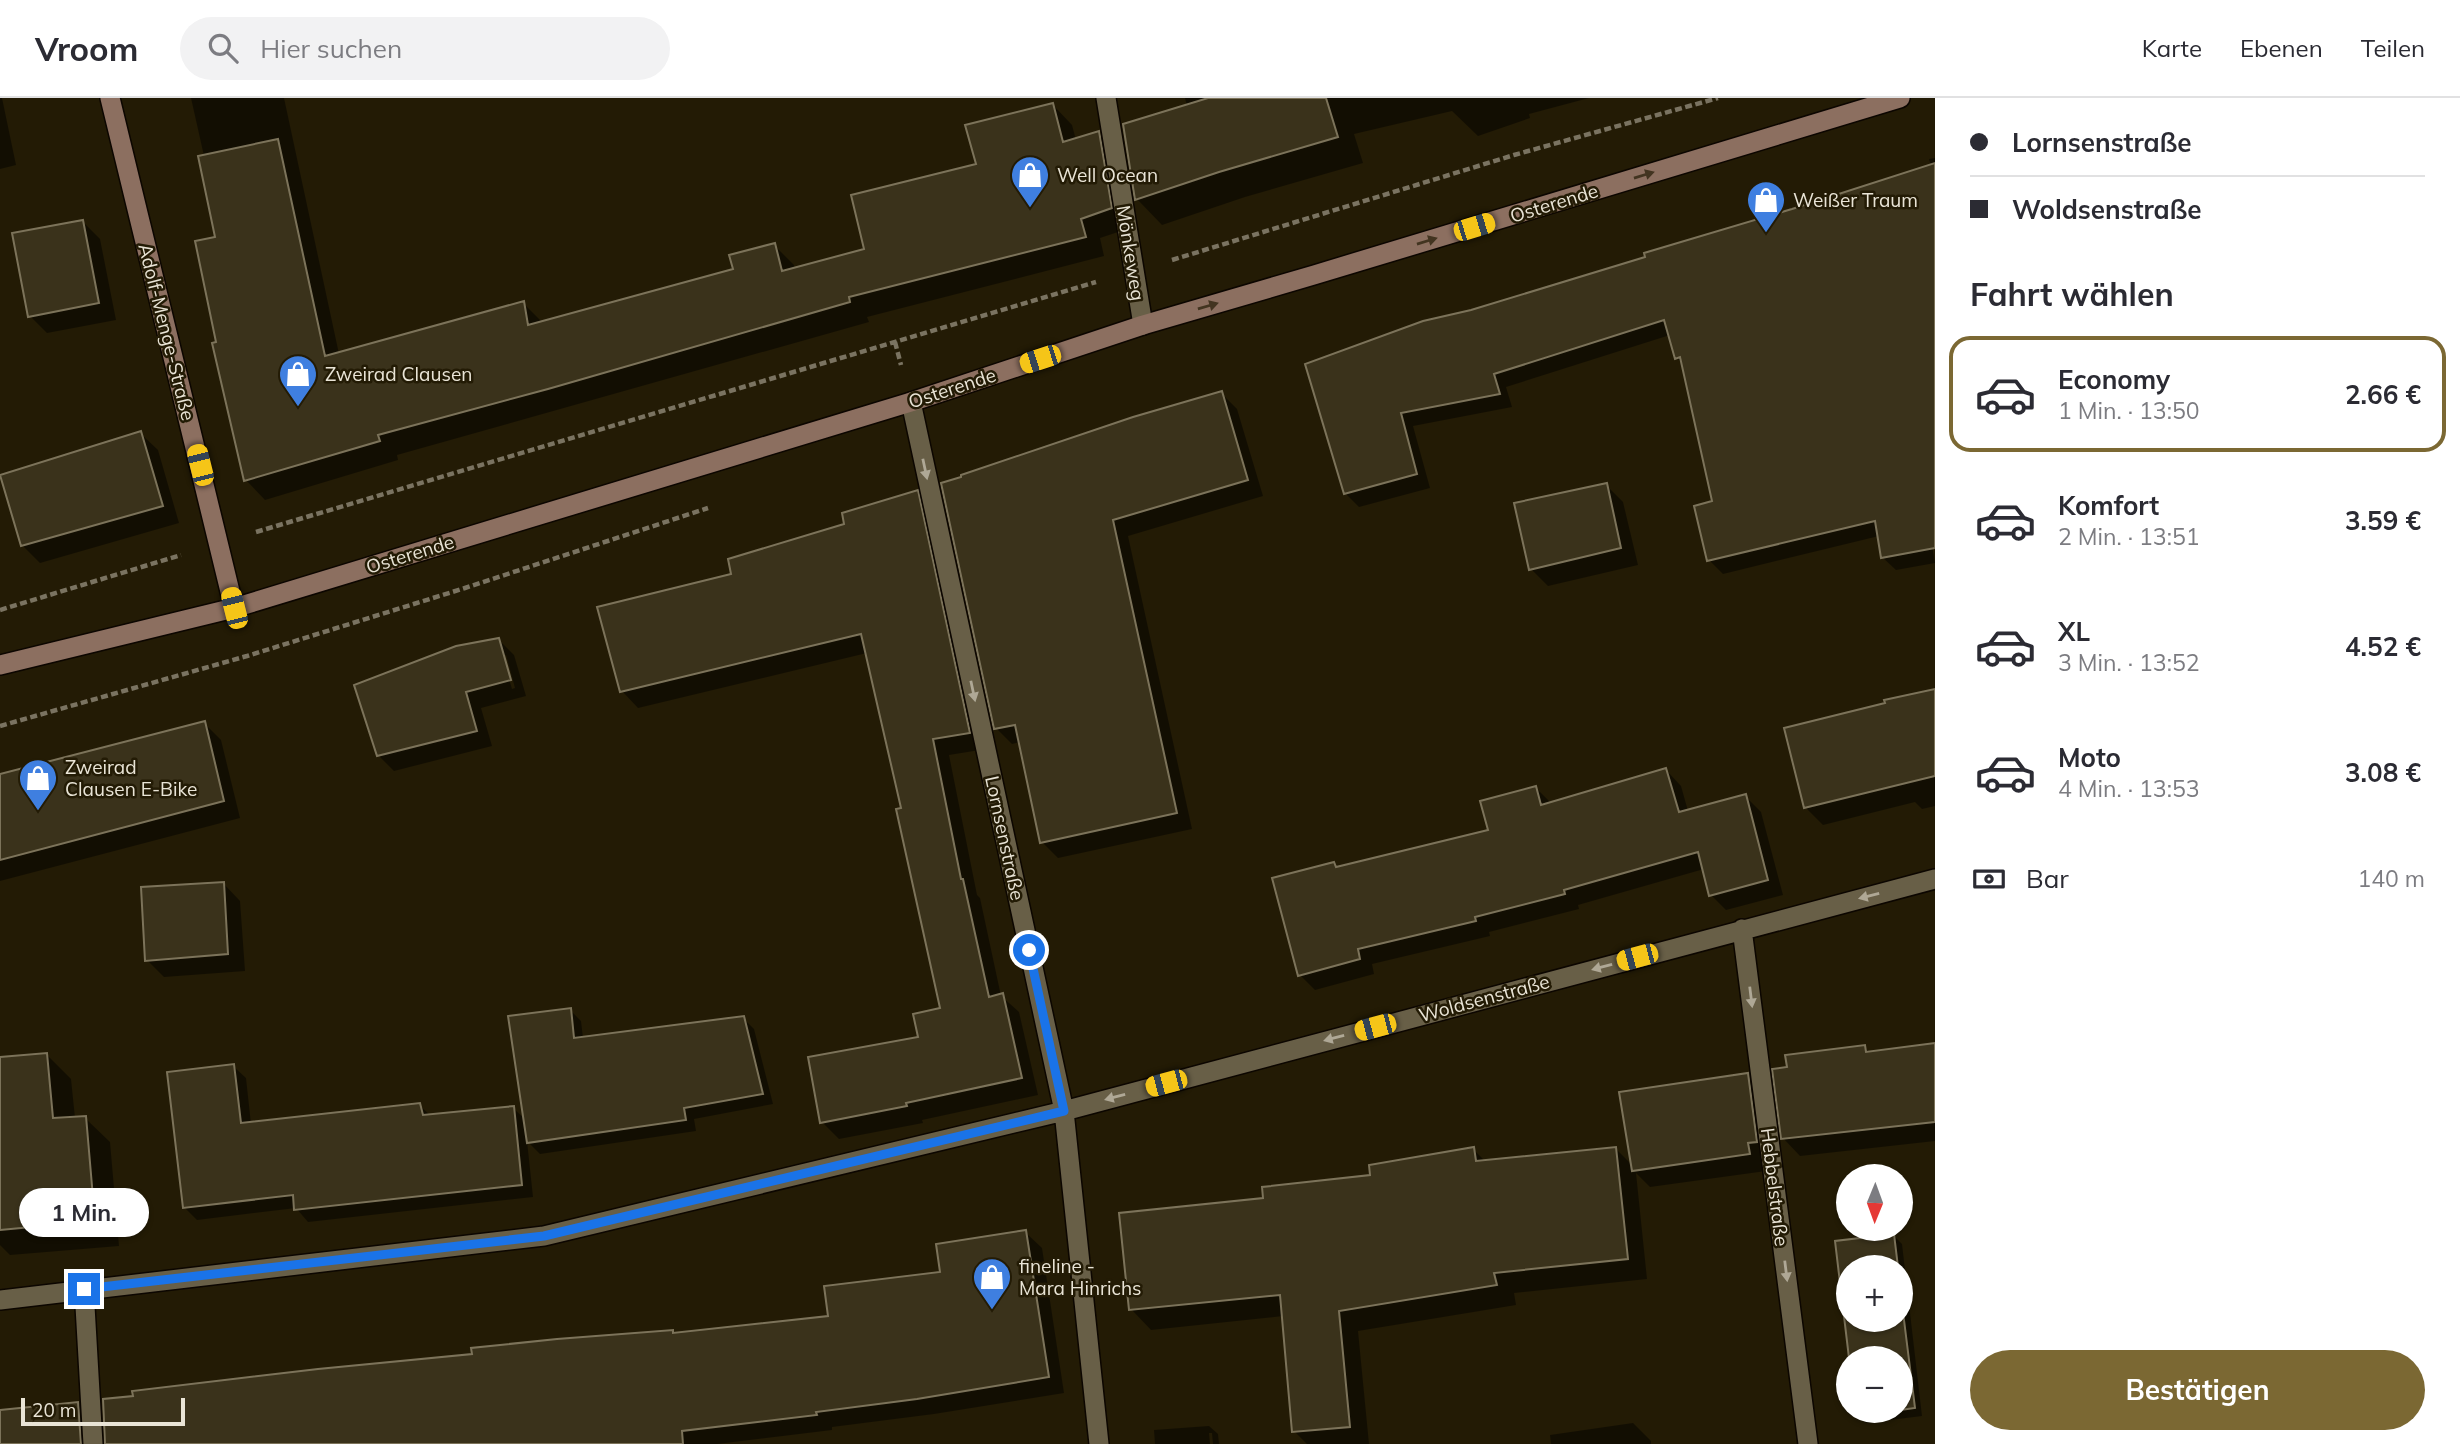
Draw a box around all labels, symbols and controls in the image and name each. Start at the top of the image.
search box [180,17,670,80]
text: Vroom [35,28,138,69]
icon: search [204,29,242,67]
text: Hier suchen [260,32,402,65]
text: Karte [2142,33,2202,63]
text: Ebenen [2240,33,2323,63]
text: Teilen [2361,33,2425,63]
text: Lornsenstraße [2012,126,2191,159]
shop icon: Well Ocean [1009,154,1051,209]
place label: Well Ocean [1057,163,1158,187]
one-way arrow [1634,170,1655,180]
street label: Osterende [1507,178,1601,228]
shop icon: Weißer Traum [1745,179,1787,234]
place label: Weißer Traum [1793,188,1918,212]
text: Woldsenstraße [2012,193,2202,226]
street label: Mönkeweg [1112,204,1150,302]
car [1451,211,1498,243]
one-way arrow [1416,236,1437,246]
street label: Adolf-Menge-Straße [133,241,201,423]
text: Fahrt wählen [1970,274,2174,314]
one-way arrow [1198,300,1219,310]
car [1017,343,1064,375]
shop icon: Zweirad Clausen [277,353,319,408]
place label: Zweirad Clausen [325,362,472,386]
street label: Osterende [905,363,999,413]
icon: car [1974,363,2037,426]
text: Economy [2058,363,2170,396]
text: 2.66 € [2345,378,2421,411]
text: 1 Min. · 13:50 [2058,396,2200,425]
car [185,442,216,488]
one-way arrow [920,458,931,480]
icon: car [1974,489,2037,552]
text: Komfort [2058,489,2159,522]
text: 3.59 € [2345,504,2421,537]
text: 2 Min. · 13:51 [2058,522,2200,551]
street label: Osterende [363,529,457,579]
car [219,585,250,631]
icon: car [1974,615,2037,678]
text: XL [2058,615,2090,648]
text: 4.52 € [2345,630,2421,663]
text: 3 Min. · 13:52 [2058,648,2200,677]
one-way arrow [968,680,979,702]
icon: car [1974,741,2037,804]
text: Moto [2058,741,2121,774]
place label: Zweirad Clausen E-Bike [65,755,197,801]
text: 3.08 € [2345,756,2421,789]
shop icon: Zweirad Clausen E-Bike [17,757,59,812]
street label: Lornsenstraße [980,774,1030,902]
text: 4 Min. · 13:53 [2058,774,2200,803]
icon: cash [1970,860,2008,898]
text: Bar [2026,862,2069,895]
text: 140 m [2357,864,2425,893]
one-way arrow [1858,891,1880,902]
route start [1013,934,1045,966]
car [1614,941,1661,973]
one-way arrow [1590,962,1612,973]
street label: Woldsenstraße [1416,969,1552,1027]
one-way arrow [1745,986,1756,1008]
car [1352,1011,1399,1043]
one-way arrow [1323,1033,1345,1044]
car [1143,1067,1190,1099]
one-way arrow [1104,1092,1126,1103]
street label: Hebbelstraße [1756,1126,1794,1248]
north arrow [1836,1164,1913,1241]
map controls [1836,1164,1913,1423]
callout: 1 Min. [19,1188,149,1236]
text: 1 Min. [51,1198,117,1227]
place label: fineline - Mara Hinrichs [1019,1254,1141,1300]
button: + [1836,1255,1913,1332]
shop icon: fineline - Mara Hinrichs [971,1256,1013,1311]
one-way arrow [1781,1260,1792,1282]
route end [68,1273,100,1305]
button: − [1836,1346,1913,1423]
button: Bestätigen [1970,1350,2425,1430]
scale bar [21,1395,186,1427]
text: 20 m [32,1398,76,1422]

